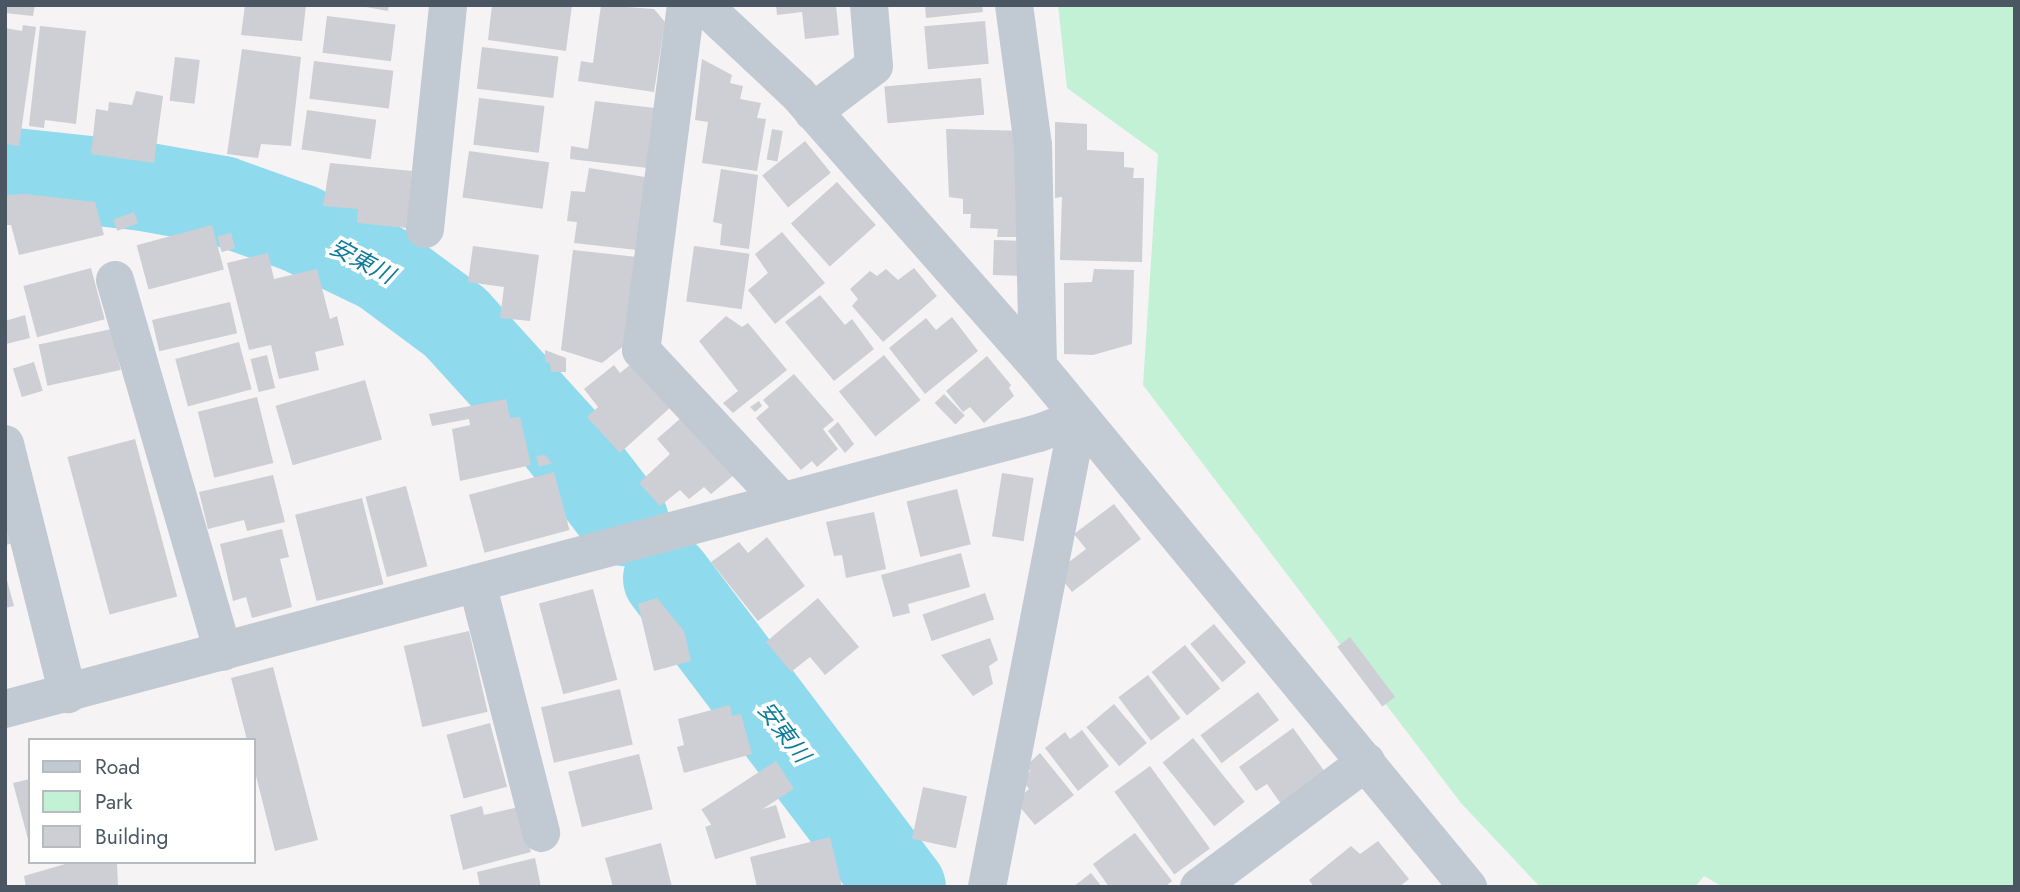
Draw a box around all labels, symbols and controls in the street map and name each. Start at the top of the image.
water label: 安東川 [325,233,399,289]
water label: 安東川 [752,696,816,768]
legend [28,738,256,864]
text: Road [95,752,140,782]
text: Park [95,787,132,817]
text: Building [95,822,168,852]

